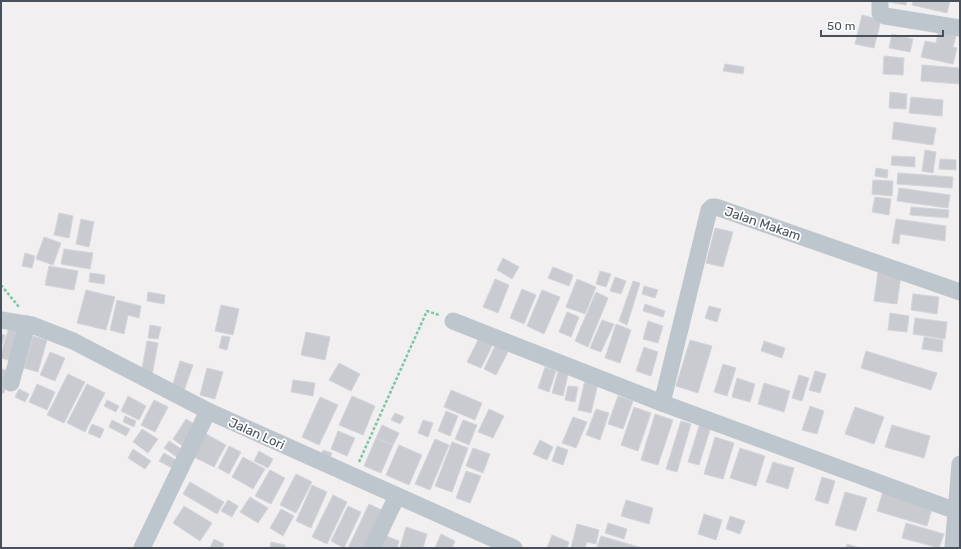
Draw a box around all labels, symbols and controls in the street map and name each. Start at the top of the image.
scale bar [821,12,943,38]
text: 50 m [827,19,855,33]
street label: Jalan Makam [723,203,803,244]
street label: Jalan Lori [227,415,287,452]

